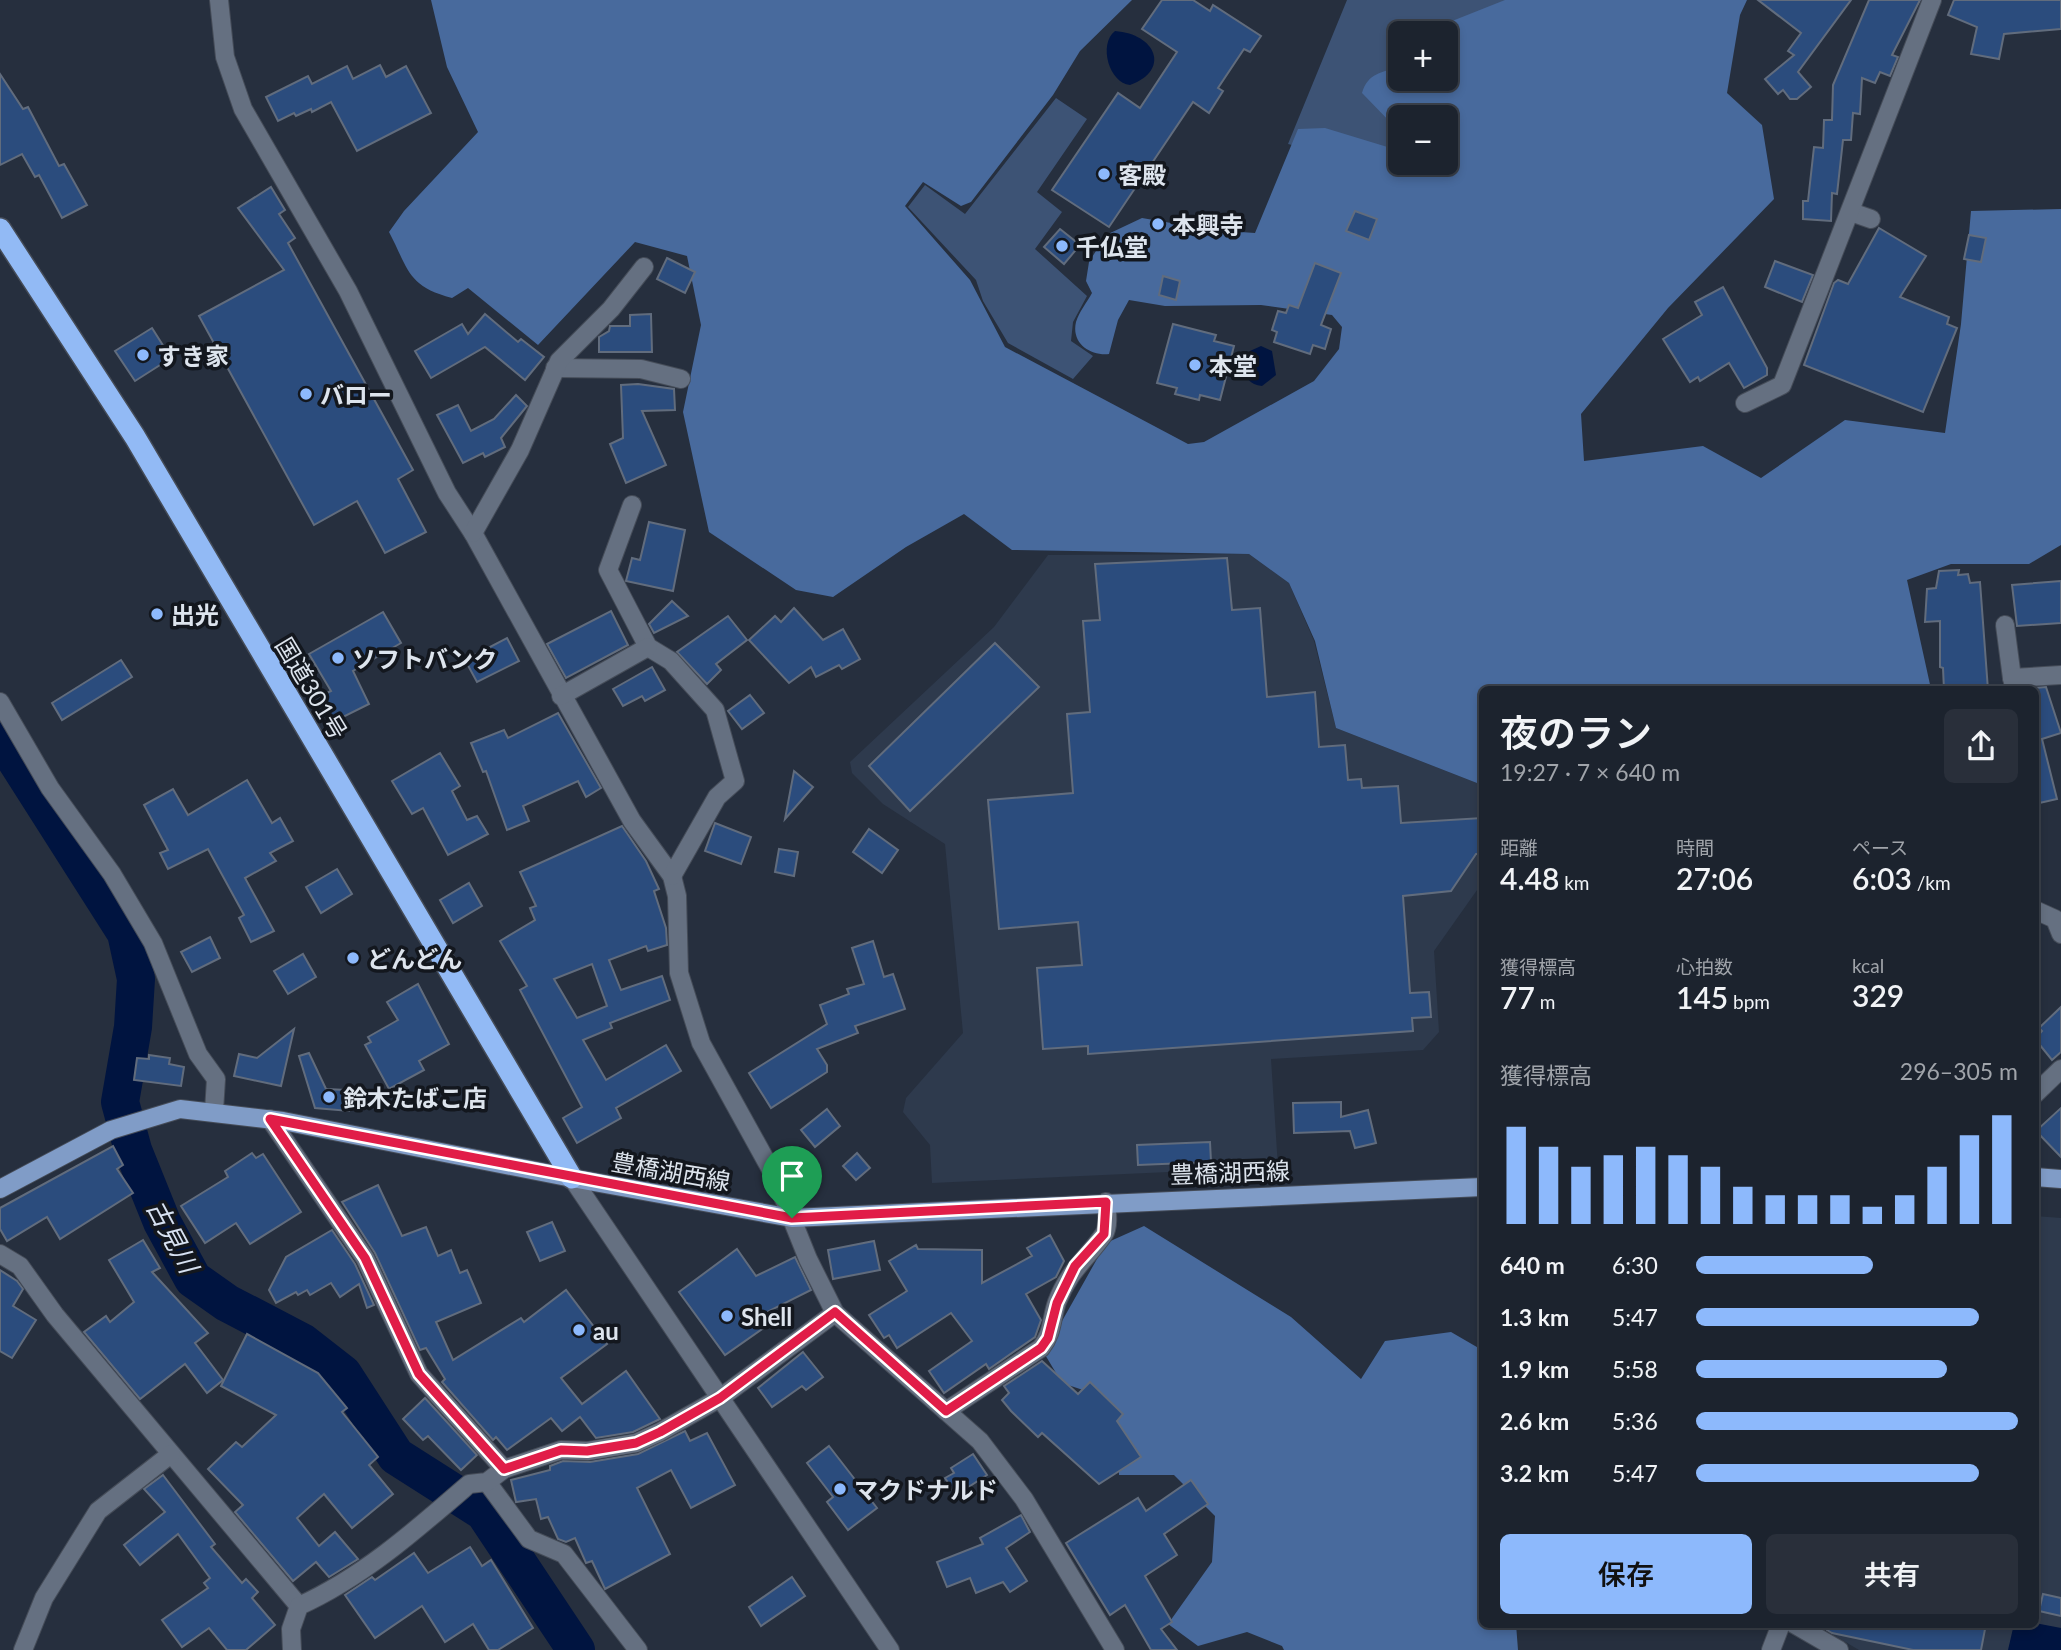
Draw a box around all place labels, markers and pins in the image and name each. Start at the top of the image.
place label: 客殿 [1118,160,1166,189]
marker: 客殿 [1096,166,1112,182]
place label: 本興寺 [1172,210,1244,239]
marker: 本興寺 [1150,216,1166,232]
place label: 千仏堂 [1076,232,1148,261]
marker: 千仏堂 [1054,238,1070,254]
place label: すき家 [157,341,229,370]
marker: すき家 [135,347,151,363]
place label: 本堂 [1209,351,1257,380]
marker: 本堂 [1187,357,1203,373]
place label: バロー [320,380,392,409]
marker: バロー [298,386,314,402]
place label: 出光 [171,600,219,629]
marker: 出光 [149,606,165,622]
place label: ソフトバンク [352,644,497,673]
marker: ソフトバンク [330,650,346,666]
place label: どんどん [367,944,462,973]
marker: どんどん [345,950,361,966]
place label: 鈴木たばこ店 [343,1083,487,1112]
marker: 鈴木たばこ店 [321,1089,337,1105]
pin [762,1146,822,1218]
place label: Shell [741,1302,792,1331]
marker: Shell [719,1308,735,1324]
place label: au [593,1316,619,1345]
marker: au [571,1322,587,1338]
place label: マクドナルド [854,1475,998,1504]
marker: マクドナルド [832,1481,848,1497]

